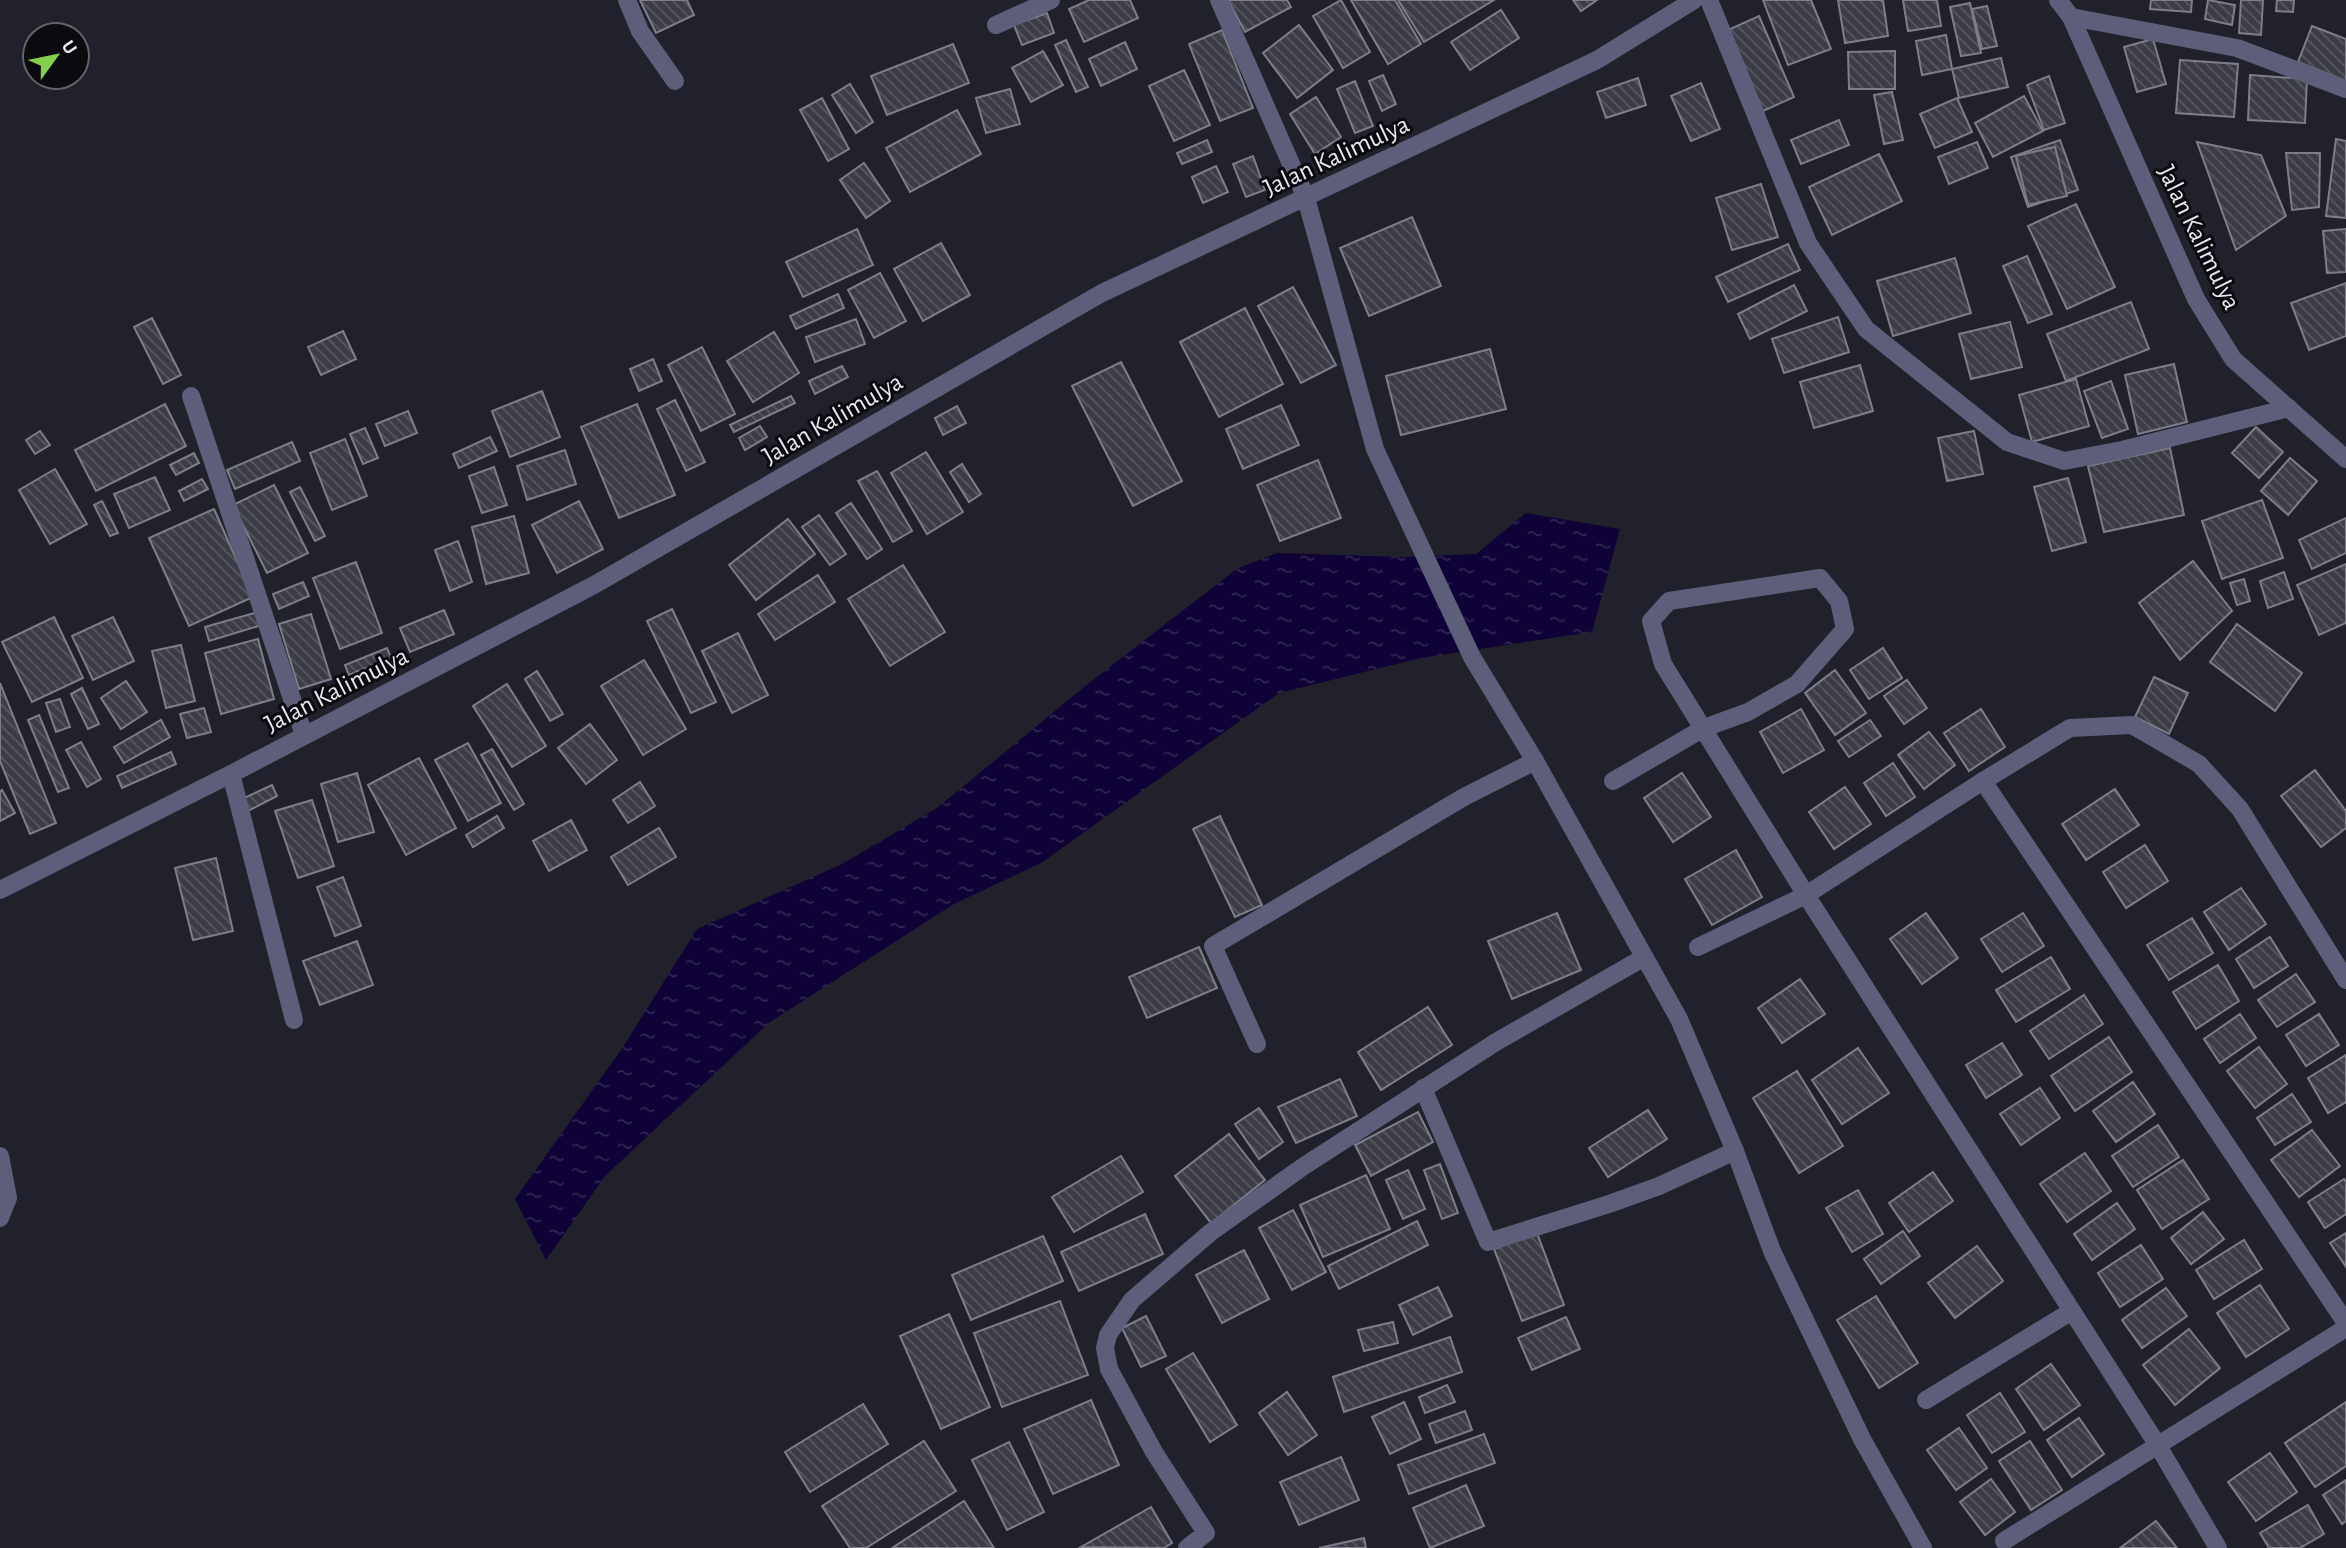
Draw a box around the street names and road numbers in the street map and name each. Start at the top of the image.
street label: Jalan Kalimulya [1260,111,1413,201]
street label: Jalan Kalimulya [2153,161,2245,314]
street label: Jalan Kalimulya [758,368,907,469]
street label: Jalan Kalimulya [260,643,412,737]

